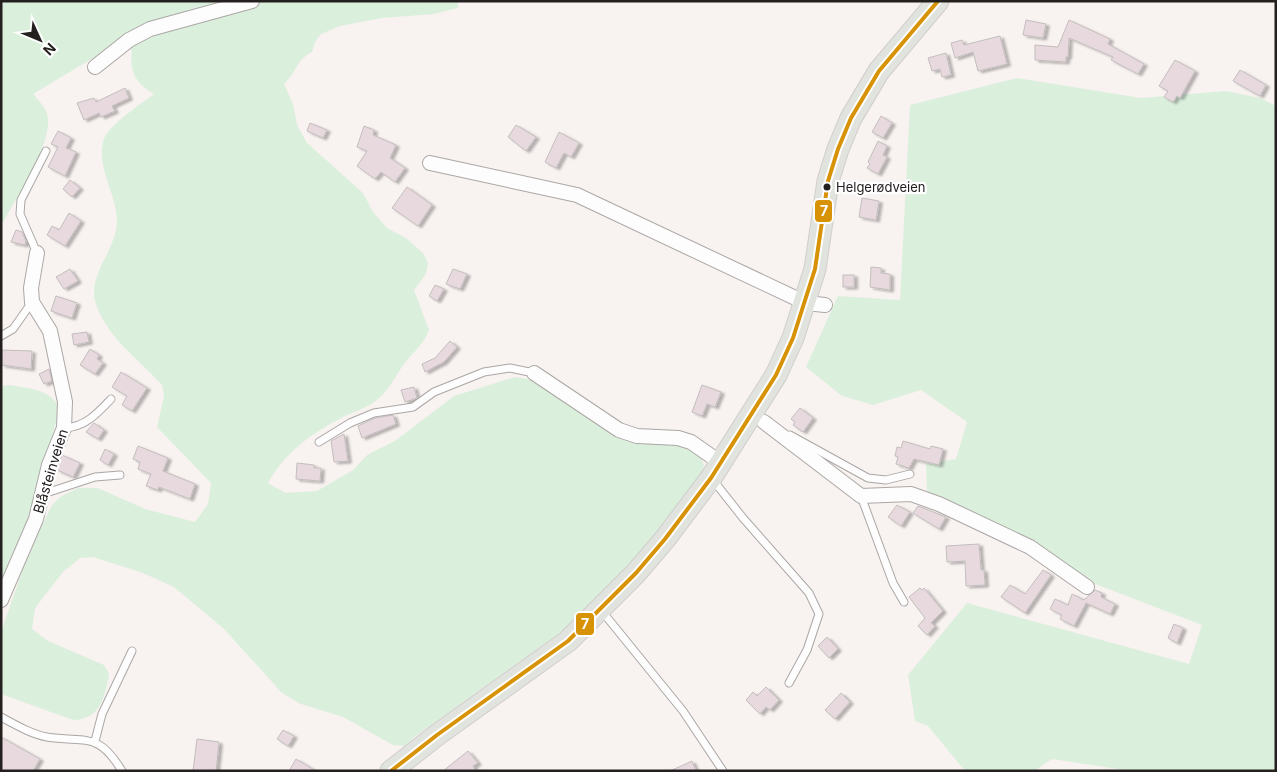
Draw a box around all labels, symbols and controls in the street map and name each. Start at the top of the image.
north arrow [15,15,65,65]
text: N [40,40,60,59]
place label: Helgerødveien [836,179,925,195]
marker: Helgerødveien [822,182,832,192]
line badge: 7 [814,199,833,223]
text: 7 [820,202,828,219]
street label: Blåsteinveien [29,427,71,515]
line badge: 7 [575,612,595,636]
text: 7 [581,615,589,632]

